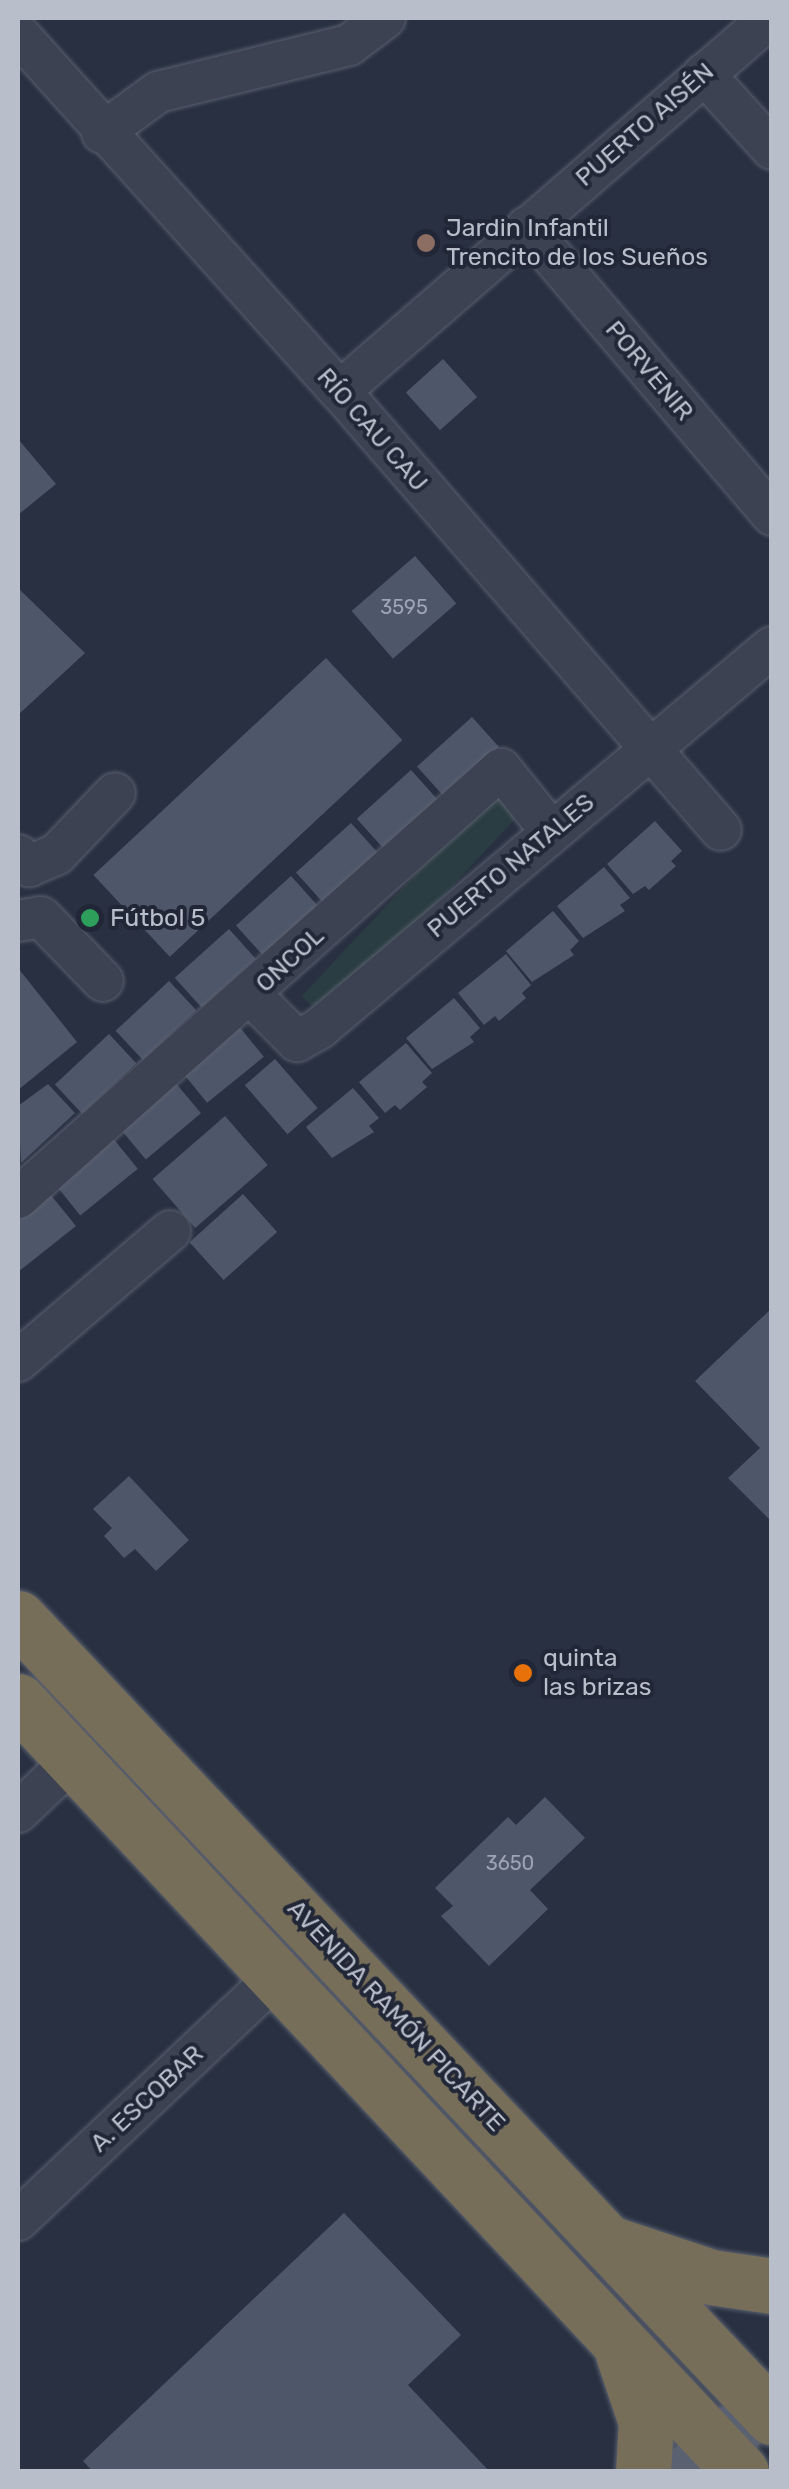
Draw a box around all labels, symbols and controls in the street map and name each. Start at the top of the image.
street label: PUERTO AISÉN [570,57,720,193]
place label: Jardin Infantil Trencito de los Sueños [446,214,708,273]
marker: Jardin Infantil Trencito de los Sueños [415,232,437,254]
street label: PORVENIR [599,315,699,427]
street label: RÍO CAU CAU [310,362,434,498]
house number: 3595 [380,595,428,619]
street label: PUERTO NATALES [422,788,600,944]
place label: Fútbol 5 [110,903,205,933]
marker: Fútbol 5 [79,907,101,929]
street label: ONCOL [250,921,330,999]
place label: quinta las brizas [543,1644,651,1703]
marker: quinta las brizas [512,1662,534,1684]
house number: 3650 [486,1851,534,1875]
street label: AVENIDA RAMÓN PICARTE [281,1894,511,2138]
street label: A. ESCOBAR [84,2039,210,2159]

